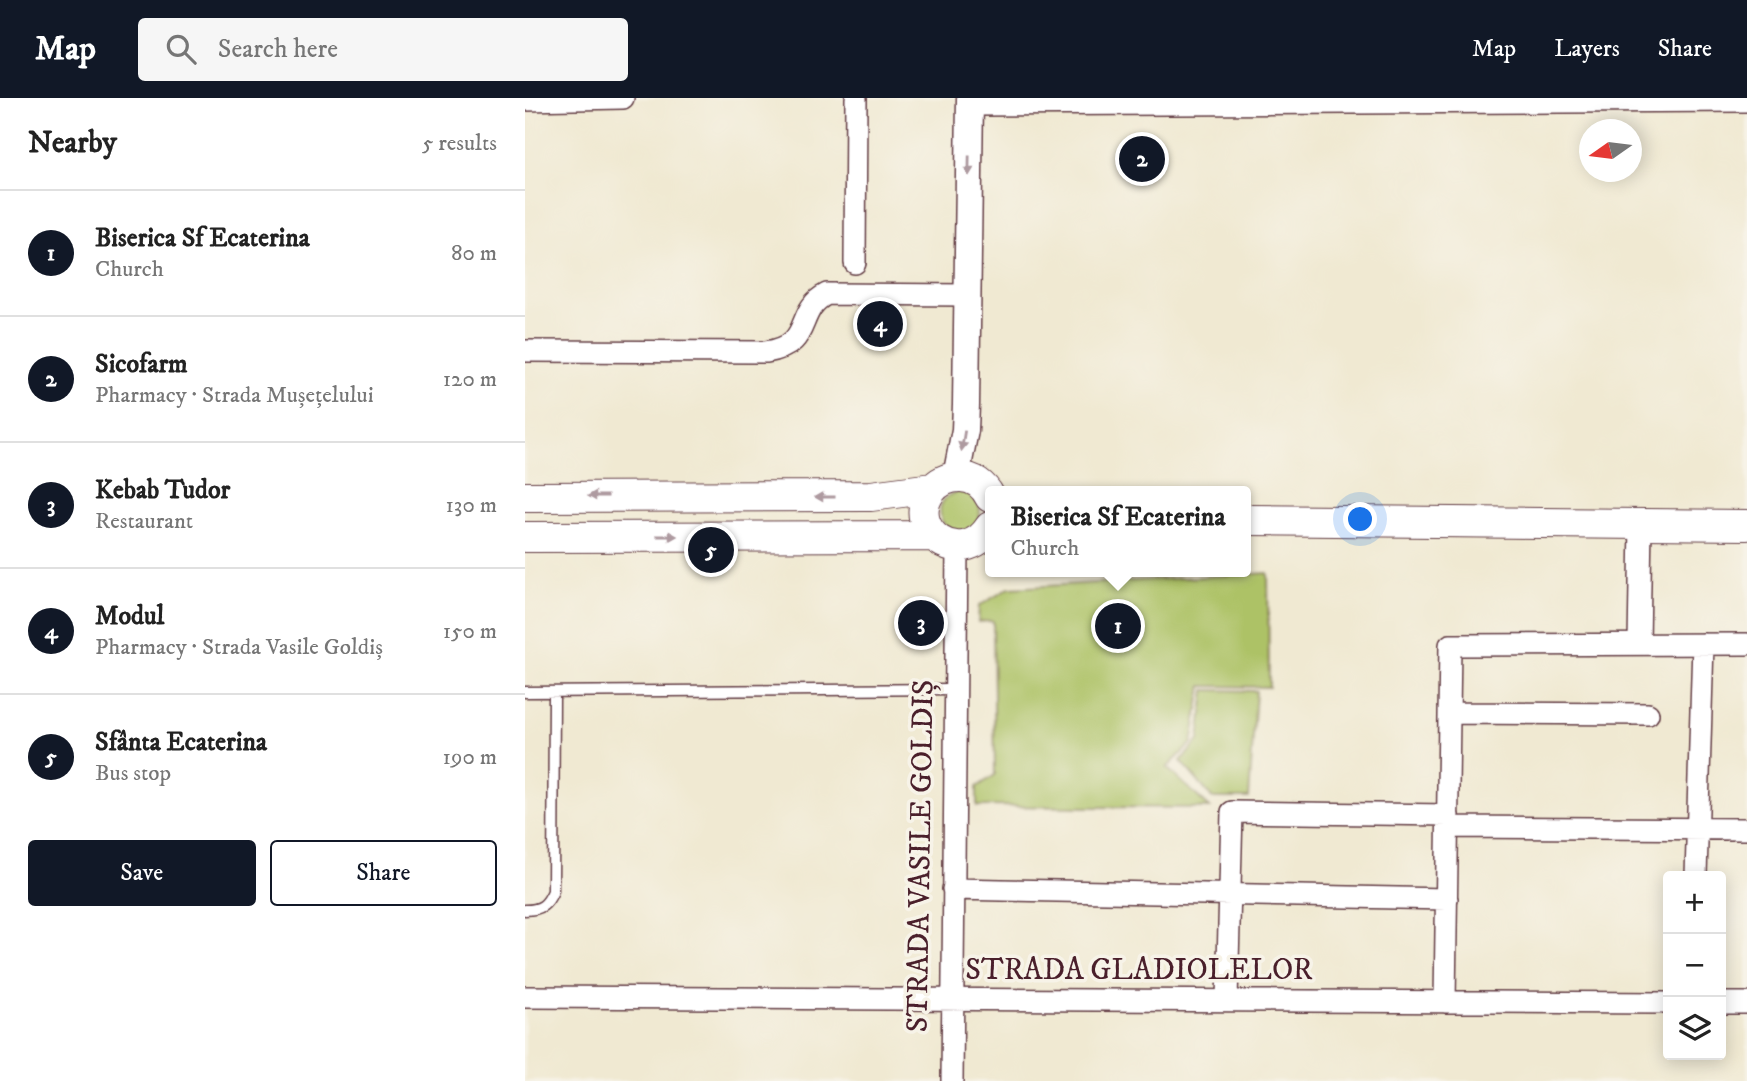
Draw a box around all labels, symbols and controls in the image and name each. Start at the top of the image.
search box [138,18,628,81]
text: Map [35,29,96,70]
icon: search [162,30,200,68]
text: Search here [218,33,338,66]
text: Map [1472,34,1516,64]
text: Layers [1554,34,1620,64]
text: Share [1658,34,1712,64]
north arrow [1579,119,1642,182]
text: Nearby [28,125,117,162]
text: 5 results [422,129,497,158]
pin: 2 [1119,133,1165,185]
one-way arrow [963,155,975,177]
text: Biserica Sf Ecaterina [95,222,310,255]
text: 1 [47,239,55,268]
text: 80 m [451,239,497,268]
text: Church [95,255,164,284]
pin: 4 [857,298,903,350]
text: Sicofarm [95,348,188,381]
text: 2 [45,365,57,394]
text: 120 m [443,365,497,394]
text: Pharmacy · Strada Mușețelului [95,381,374,410]
one-way arrow [957,430,968,452]
text: Kebab Tudor [95,474,230,507]
popup [985,486,1251,577]
one-way arrow [586,490,608,502]
text: 3 [47,491,55,520]
text: 130 m [445,491,497,520]
one-way arrow [814,491,836,503]
text: Biserica Sf Ecaterina [1011,501,1225,534]
your location [1343,502,1377,536]
text: Restaurant [95,507,193,536]
pin: 5 [688,524,734,576]
one-way arrow [656,530,678,542]
text: Church [1011,534,1079,563]
pin: 3 [898,597,944,649]
text: Modul [95,600,164,633]
pin: 1 [1095,600,1141,652]
text: 4 [44,617,58,646]
text: 150 m [443,617,497,646]
text: Pharmacy · Strada Vasile Goldiș [95,633,383,662]
street label: STRADA VASILE GOLDIȘ [899,679,943,1033]
text: Sfânta Ecaterina [95,726,267,759]
text: 5 [45,743,57,772]
text: 190 m [443,743,497,772]
text: Bus stop [95,759,171,788]
button: Save [28,840,256,906]
button: Share [270,840,497,906]
map controls [1663,871,1726,1060]
button: + [1663,871,1726,934]
button: − [1663,934,1726,997]
street label: STRADA GLADIOLELOR [965,952,1313,989]
button: layers [1663,997,1726,1060]

